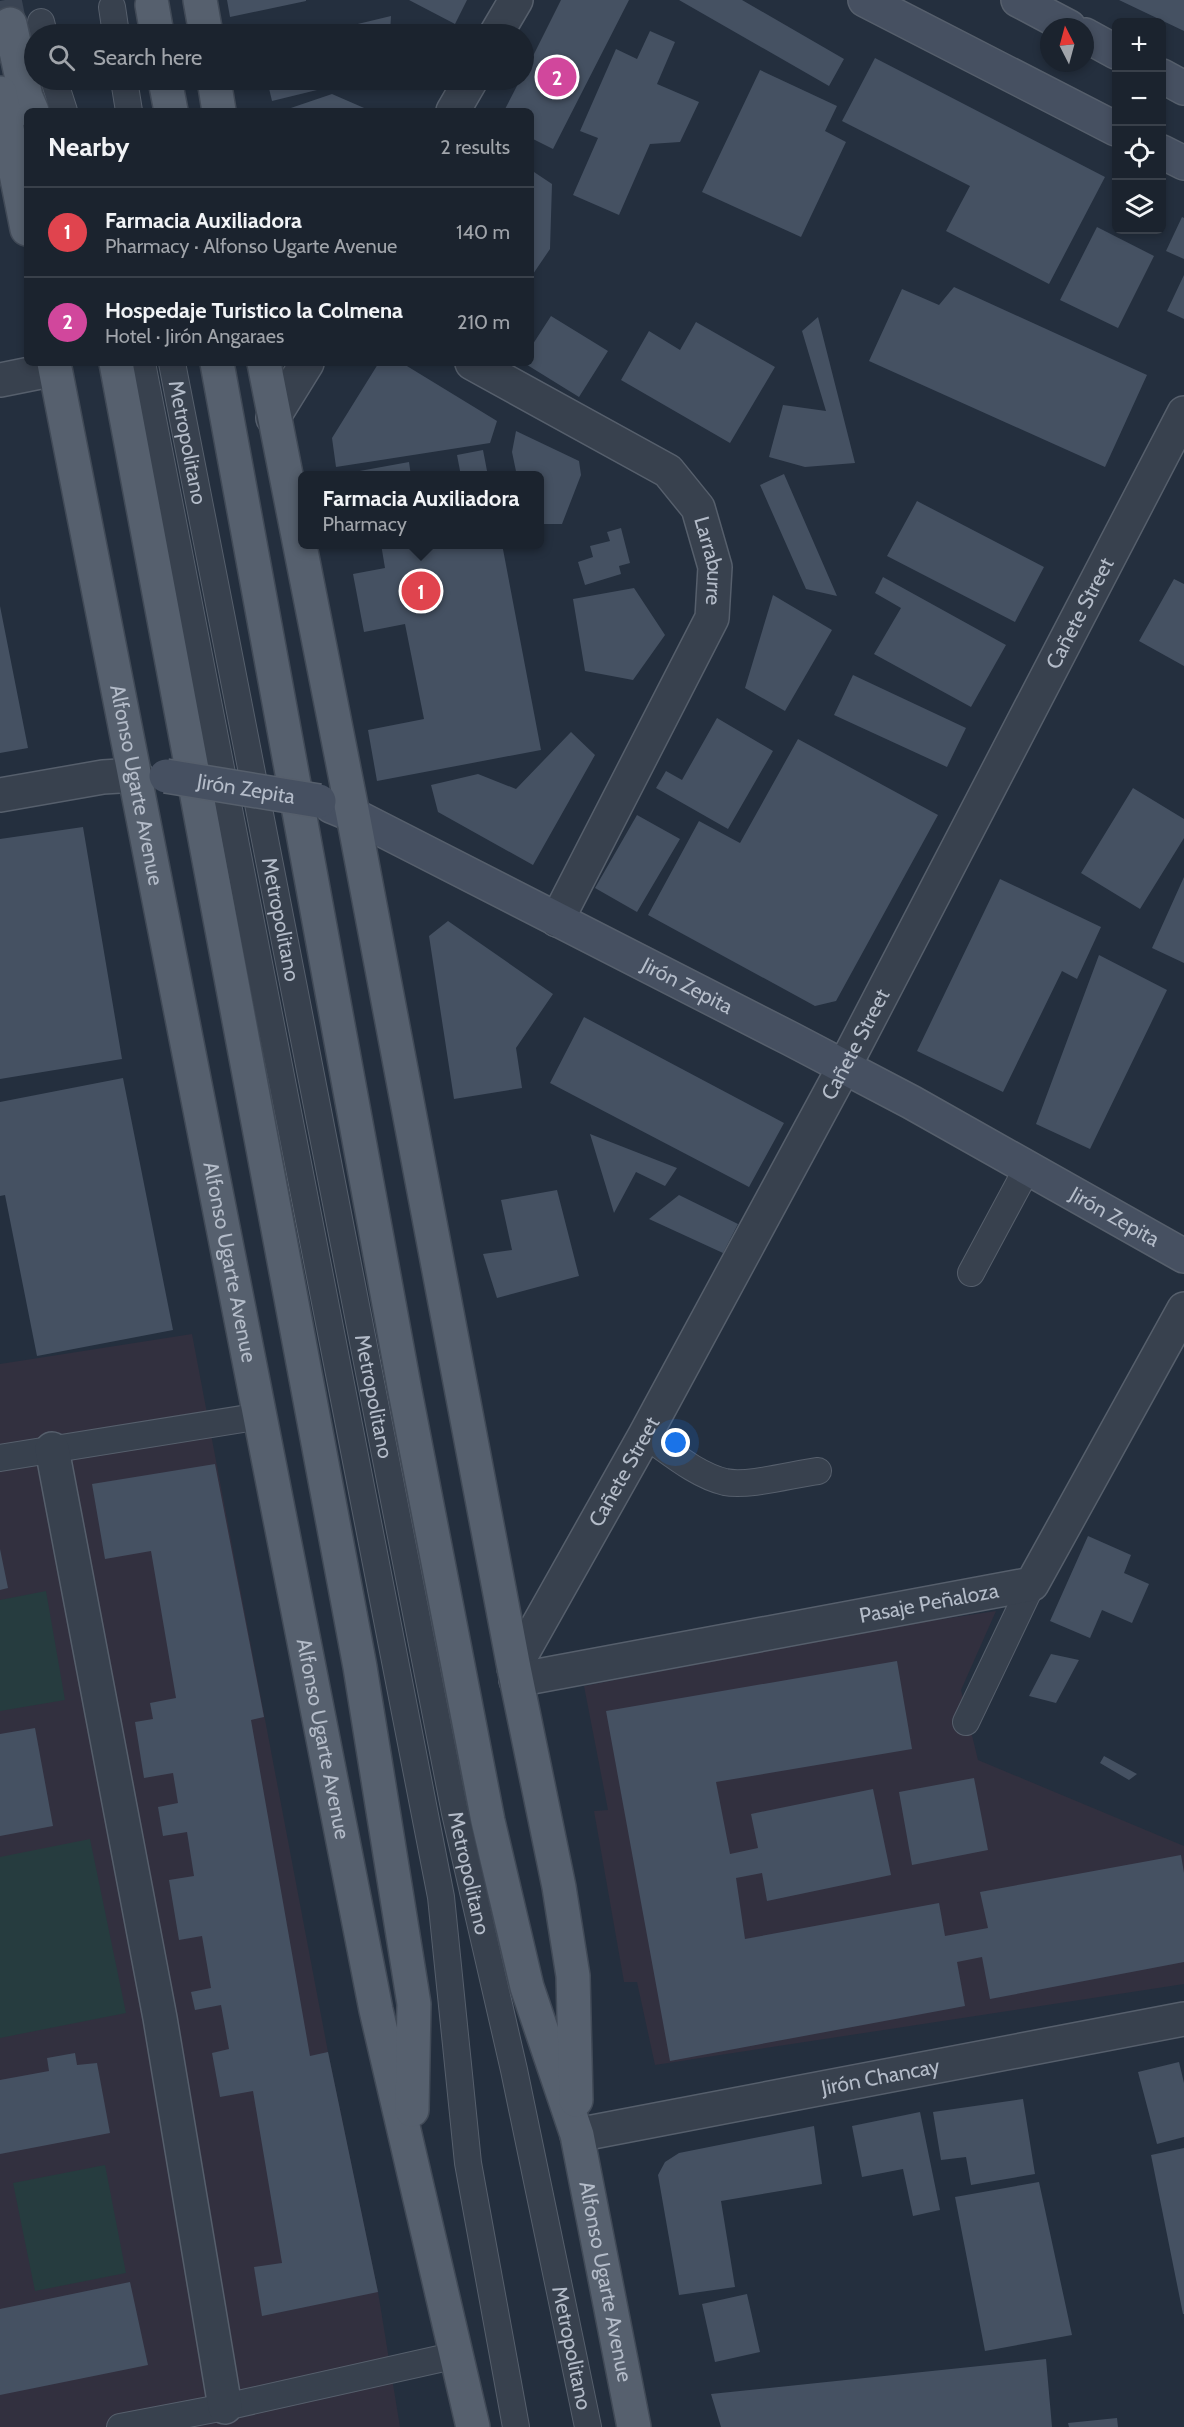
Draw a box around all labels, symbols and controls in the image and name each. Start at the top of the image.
north arrow [1040,18,1094,72]
map controls [1112,18,1166,234]
button: + [1112,18,1166,72]
search box [24,24,534,90]
icon: search [45,41,78,74]
text: Search here [93,44,202,71]
pin: 2 [538,54,576,100]
button: − [1112,72,1166,126]
button: locate [1112,126,1166,180]
text: Nearby [48,131,129,163]
text: 2 results [440,135,510,159]
button: layers [1112,180,1166,234]
text: Farmacia Auxiliadora [105,207,302,234]
text: 1 [64,220,71,244]
text: 140 m [456,220,510,244]
text: Pharmacy · Alfonso Ugarte Avenue [105,234,397,258]
text: Hospedaje Turistico la Colmena [105,297,403,324]
text: 2 [62,310,73,334]
text: 210 m [457,310,510,334]
text: Hotel · Jirón Angaraes [105,324,284,348]
street label: Metropolitano [164,378,212,507]
popup [298,471,544,549]
text: Farmacia Auxiliadora [322,485,520,512]
text: Pharmacy [322,512,407,536]
street label: Larraburre [689,513,728,606]
street label: Cañete Street [1040,553,1119,673]
pin: 1 [402,568,440,614]
street label: Alfonso Ugarte Avenue [105,682,169,888]
street label: Jirón Zepita [194,768,297,809]
street label: Metropolitano [257,855,305,984]
street label: Jirón Zepita [637,951,737,1019]
street label: Cañete Street [816,984,894,1104]
street label: Alfonso Ugarte Avenue [198,1159,262,1365]
street label: Jirón Zepita [1065,1181,1164,1252]
street label: Metropolitano [350,1332,399,1461]
street label: Cañete Street [583,1412,664,1531]
your location [661,1428,690,1457]
street label: Pasaje Peñaloza [857,1577,1000,1628]
street label: Alfonso Ugarte Avenue [292,1636,355,1842]
street label: Metropolitano [443,1809,496,1937]
street label: Jirón Chancay [818,2053,942,2100]
street label: Alfonso Ugarte Avenue [574,2179,638,2384]
street label: Metropolitano [547,2284,597,2412]

